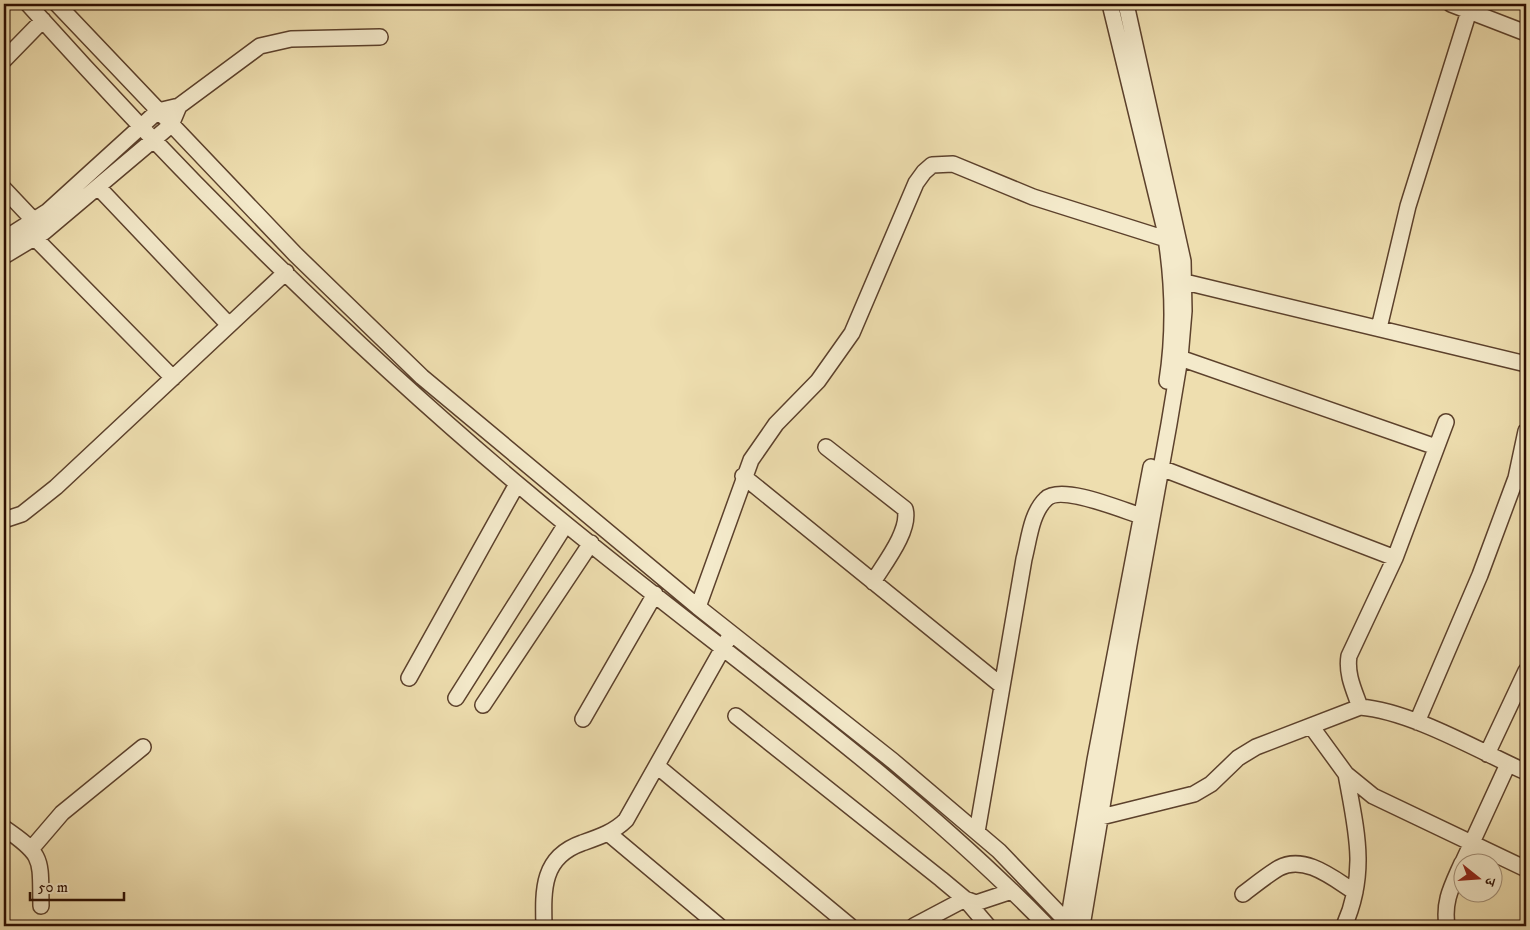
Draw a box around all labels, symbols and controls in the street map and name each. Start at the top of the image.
north arrow [1452,852,1502,902]
scale bar [30,870,124,902]
text: उ [1480,875,1499,888]
text: 50 m [38,878,68,897]

